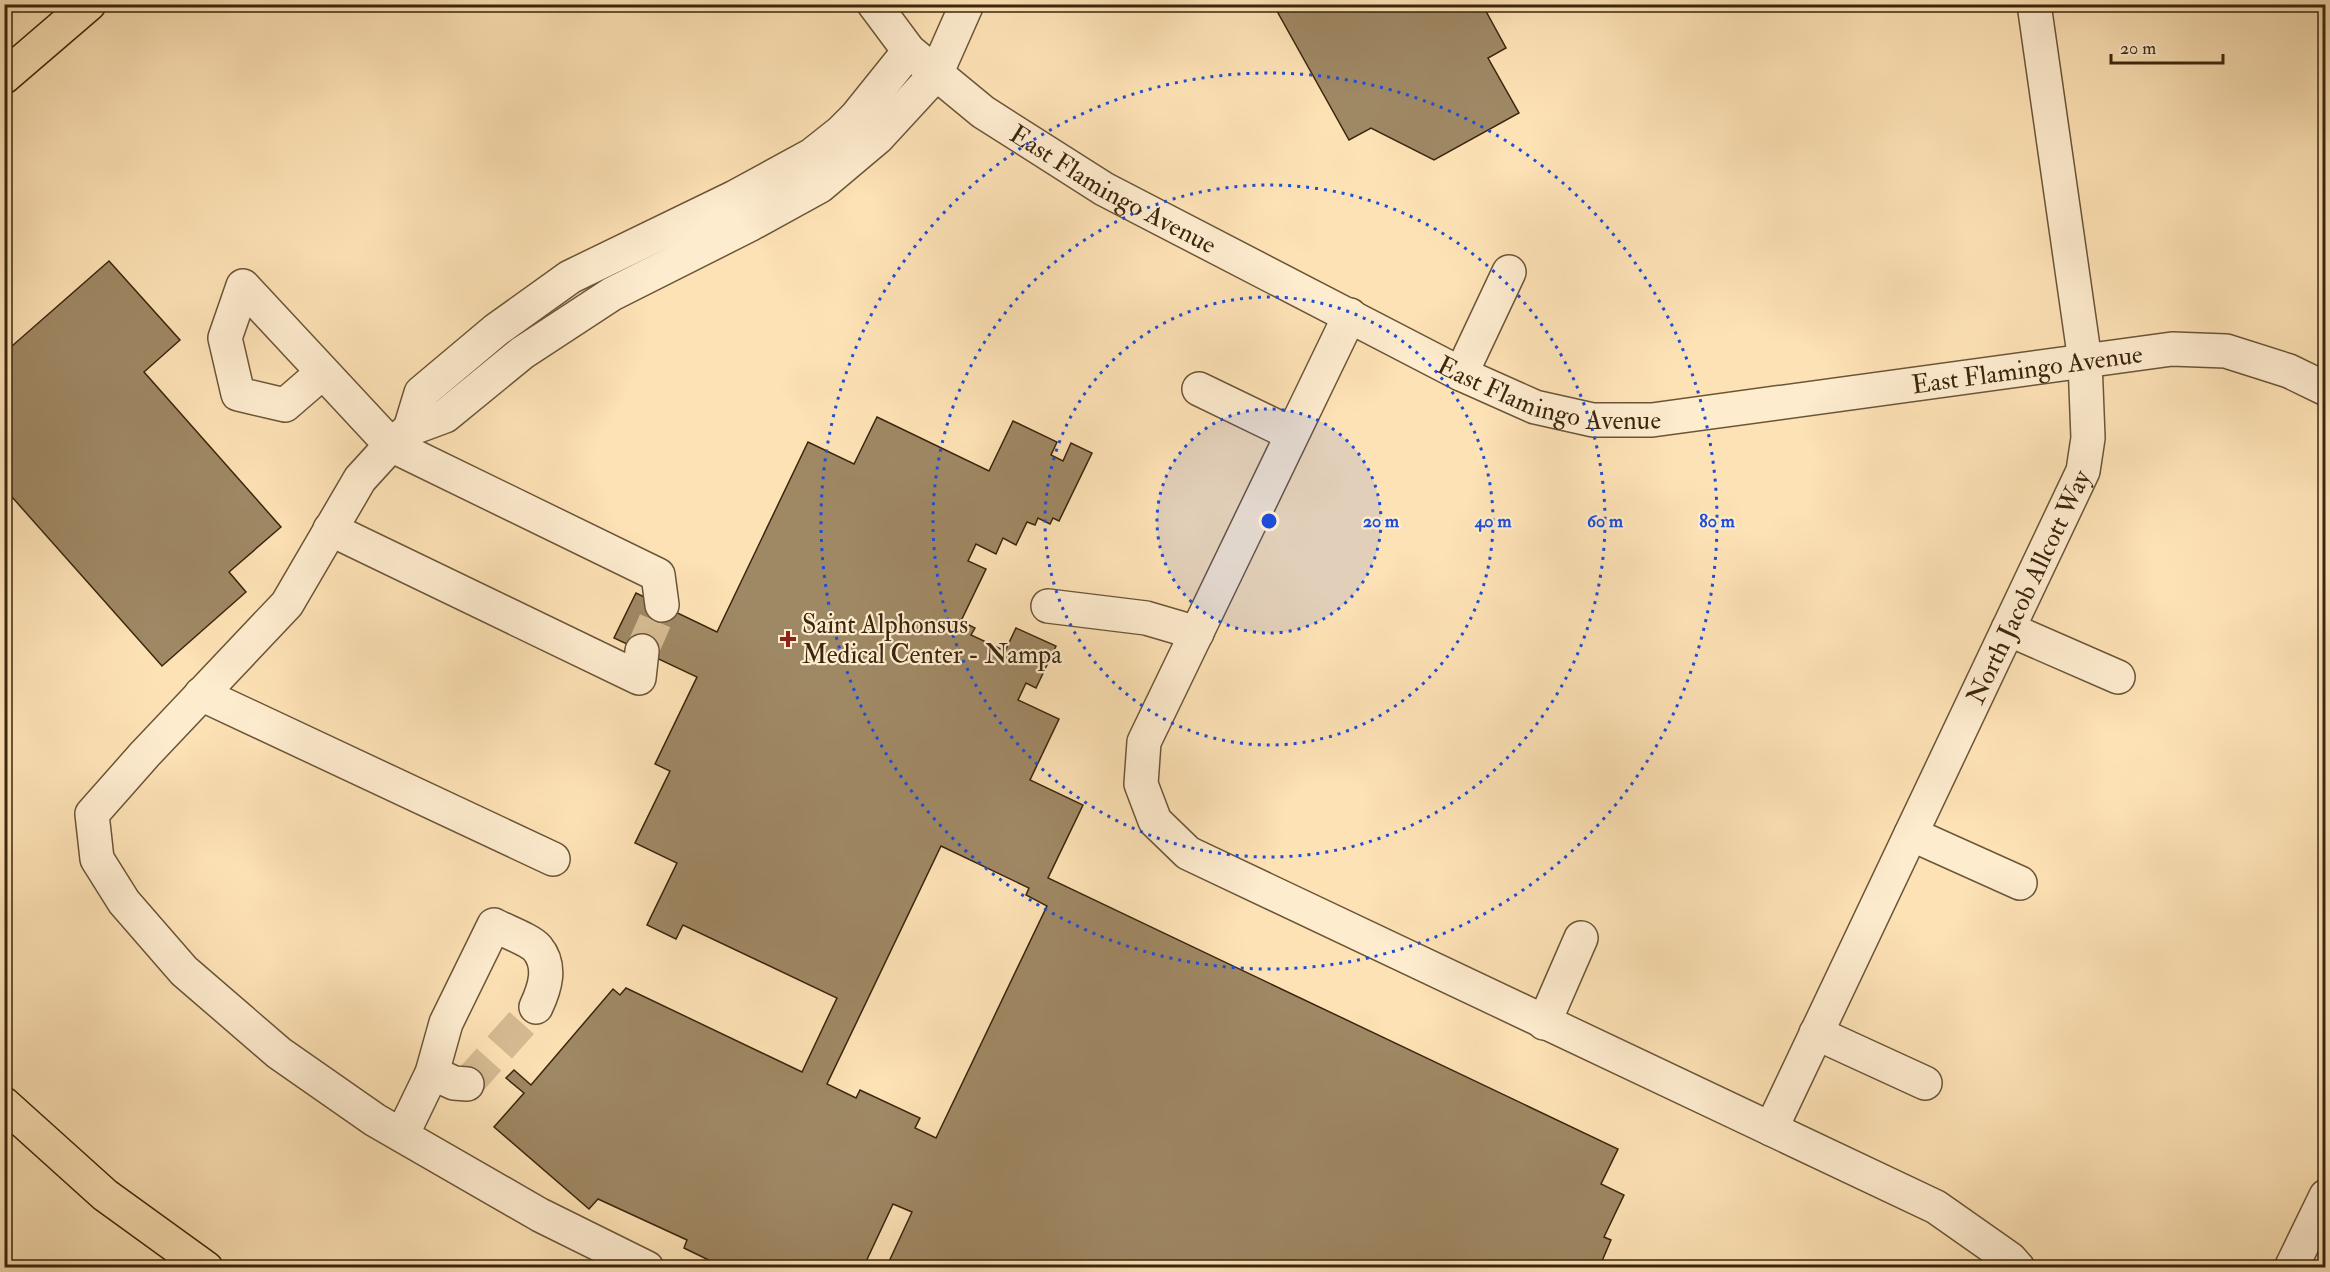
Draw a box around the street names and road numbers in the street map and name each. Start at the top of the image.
street label: East Flamingo Avenue [1004,118,1221,261]
street label: East Flamingo Avenue [1910,338,2145,401]
street label: East Flamingo Avenue [1432,349,1663,437]
street label: North Jacob Allcott Way [1960,465,2098,710]

